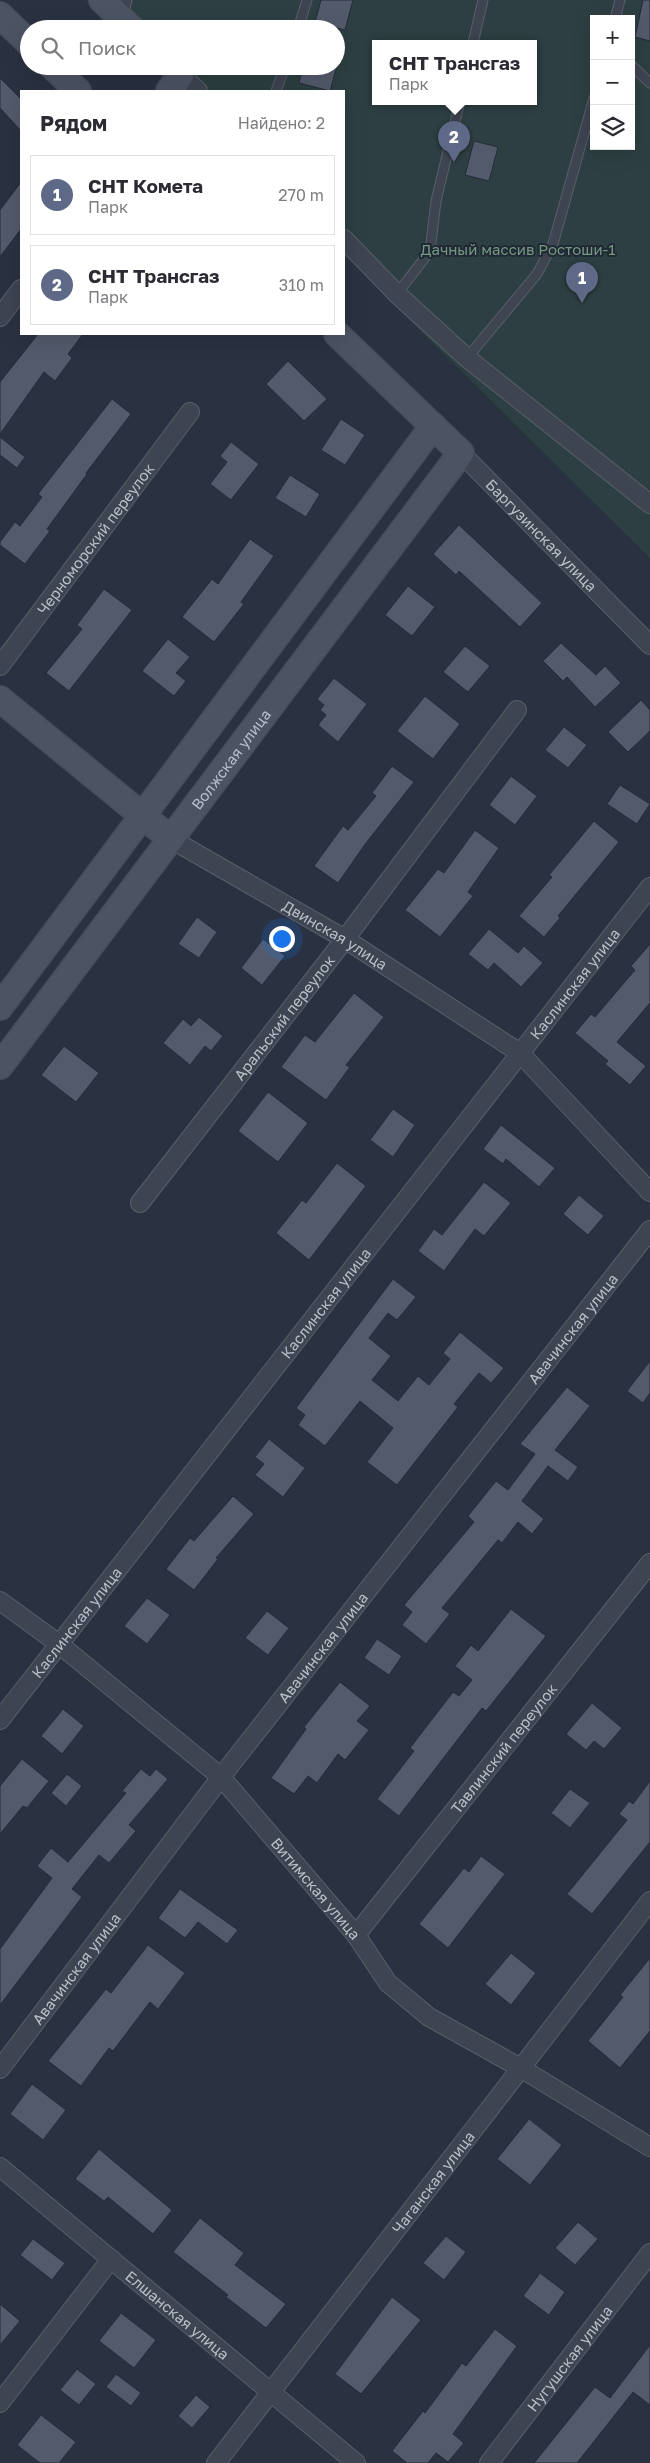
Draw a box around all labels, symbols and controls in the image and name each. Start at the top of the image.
map controls [590,15,635,150]
button: + [590,15,635,60]
search box [20,20,345,75]
icon: search [38,34,66,62]
text: Поиск [78,36,137,59]
popup [372,40,537,105]
text: СНТ Трансгаз [389,51,520,74]
button: − [590,60,635,105]
text: Парк [389,74,429,94]
button: layers [590,105,635,150]
text: Рядом [40,110,107,136]
text: Найдено: 2 [238,113,325,133]
pin: 2 [438,121,470,162]
text: СНТ Комета [88,174,203,197]
text: 1 [53,185,61,205]
text: 270 m [278,185,324,205]
text: Парк [88,197,128,217]
park label: Дачный массив Ростоши-1 [420,240,616,258]
pin: 1 [566,262,598,303]
text: СНТ Трансгаз [88,264,220,287]
text: 2 [52,275,62,295]
text: 310 m [279,275,324,295]
text: Парк [88,287,128,307]
street label: Черноморский переулок [33,459,158,618]
street label: Баргузинская улица [482,475,601,595]
street label: Волжская улица [187,705,274,813]
street label: Двинская улица [280,896,391,973]
street label: Каслинская улица [526,925,623,1043]
your location [269,926,295,952]
street label: Аральский переулок [230,951,339,1083]
street label: Каслинская улица [277,1244,374,1362]
street label: Авачинская улица [524,1270,621,1387]
street label: Каслинская улица [27,1563,125,1681]
street label: Авачинская улица [274,1589,371,1706]
street label: Тавлинский переулок [447,1679,561,1817]
street label: Витимская улица [268,1834,365,1943]
street label: Авачинская улица [28,1909,124,2028]
street label: Чаганская улица [388,2127,478,2237]
street label: Елшанская улица [122,2266,233,2363]
street label: Нугушская улица [523,2302,616,2415]

